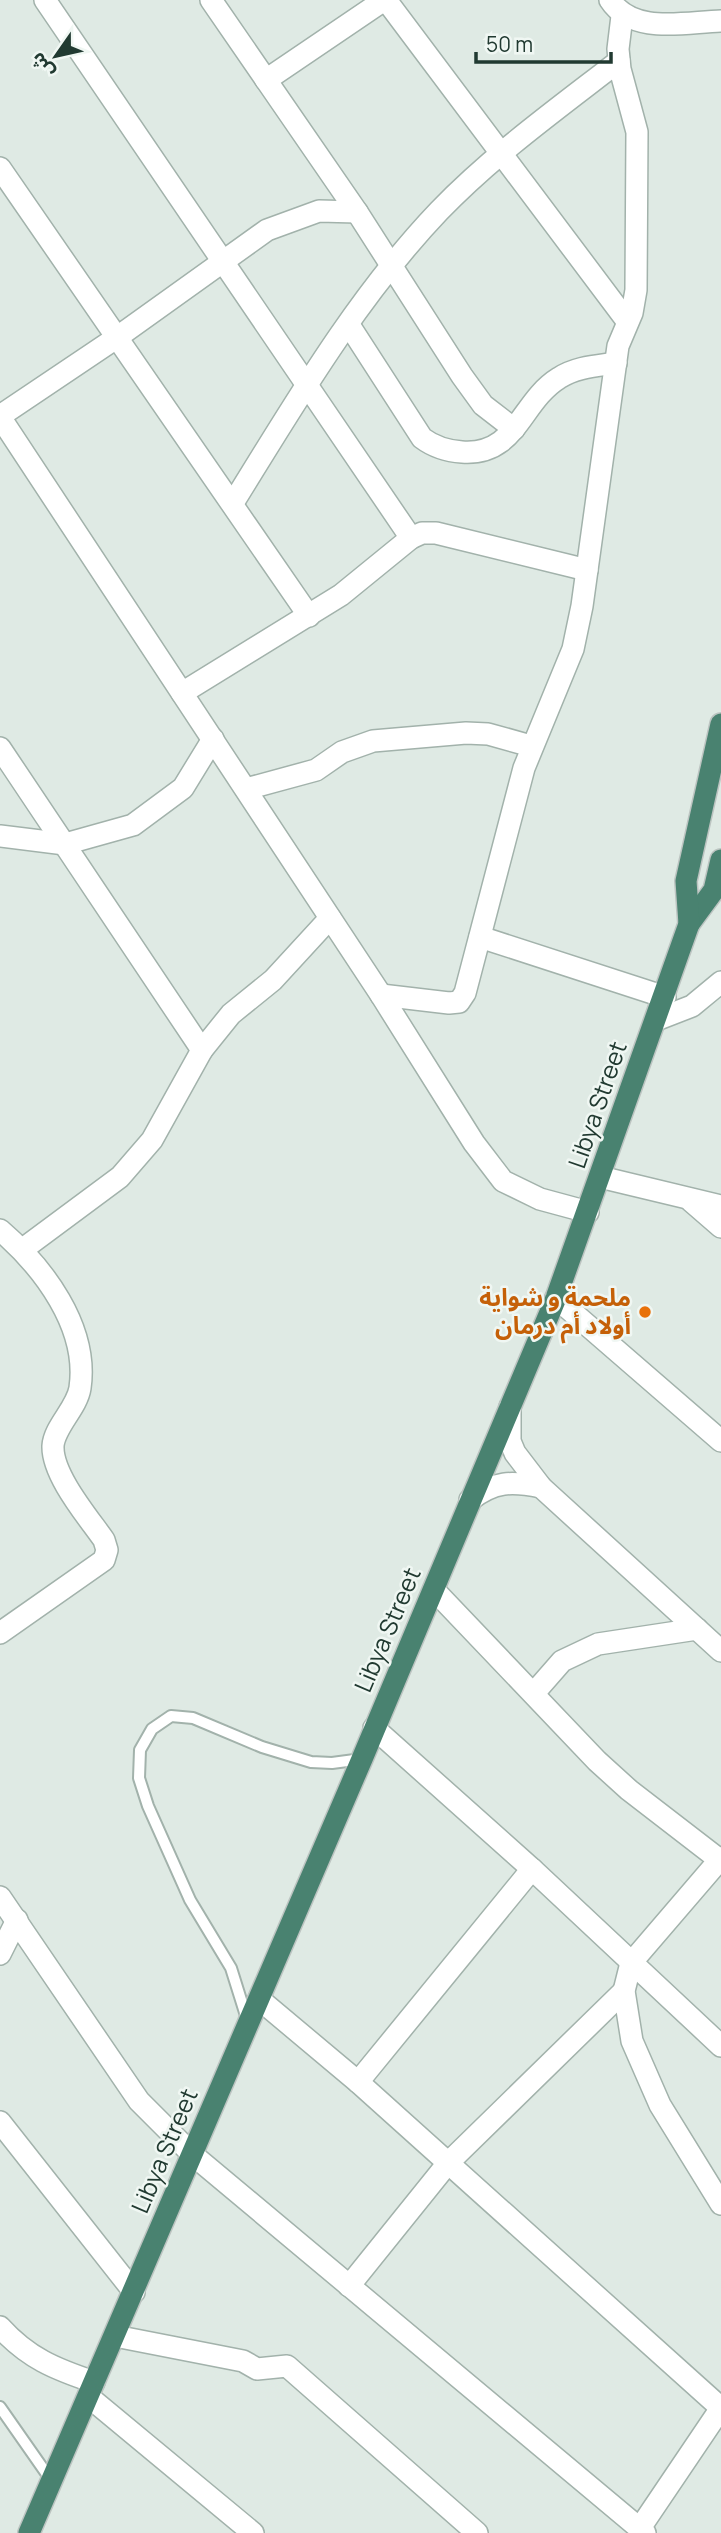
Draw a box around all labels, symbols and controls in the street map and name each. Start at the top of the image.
north arrow [21,21,91,91]
scale bar [476,21,611,65]
text: 50 m [486,30,533,58]
text: ش [24,47,60,84]
street label: Libya Street [559,1037,634,1172]
place label: ملحمة و شواية أولاد أم درمان [479,1280,631,1344]
marker: ملحمة و شواية أولاد أم درمان [637,1304,653,1320]
street label: Libya Street [346,1562,428,1697]
street label: Libya Street [123,2083,205,2218]

